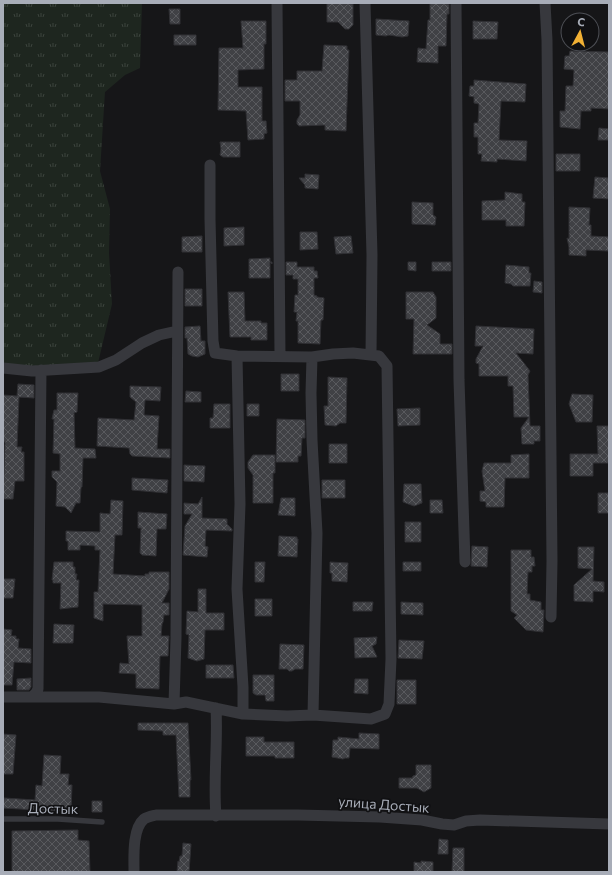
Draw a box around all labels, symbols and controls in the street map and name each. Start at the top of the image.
north arrow [560,12,600,52]
text: С [577,15,586,29]
street label: улица Достык [338,792,431,816]
street label: Достык [28,799,79,817]

